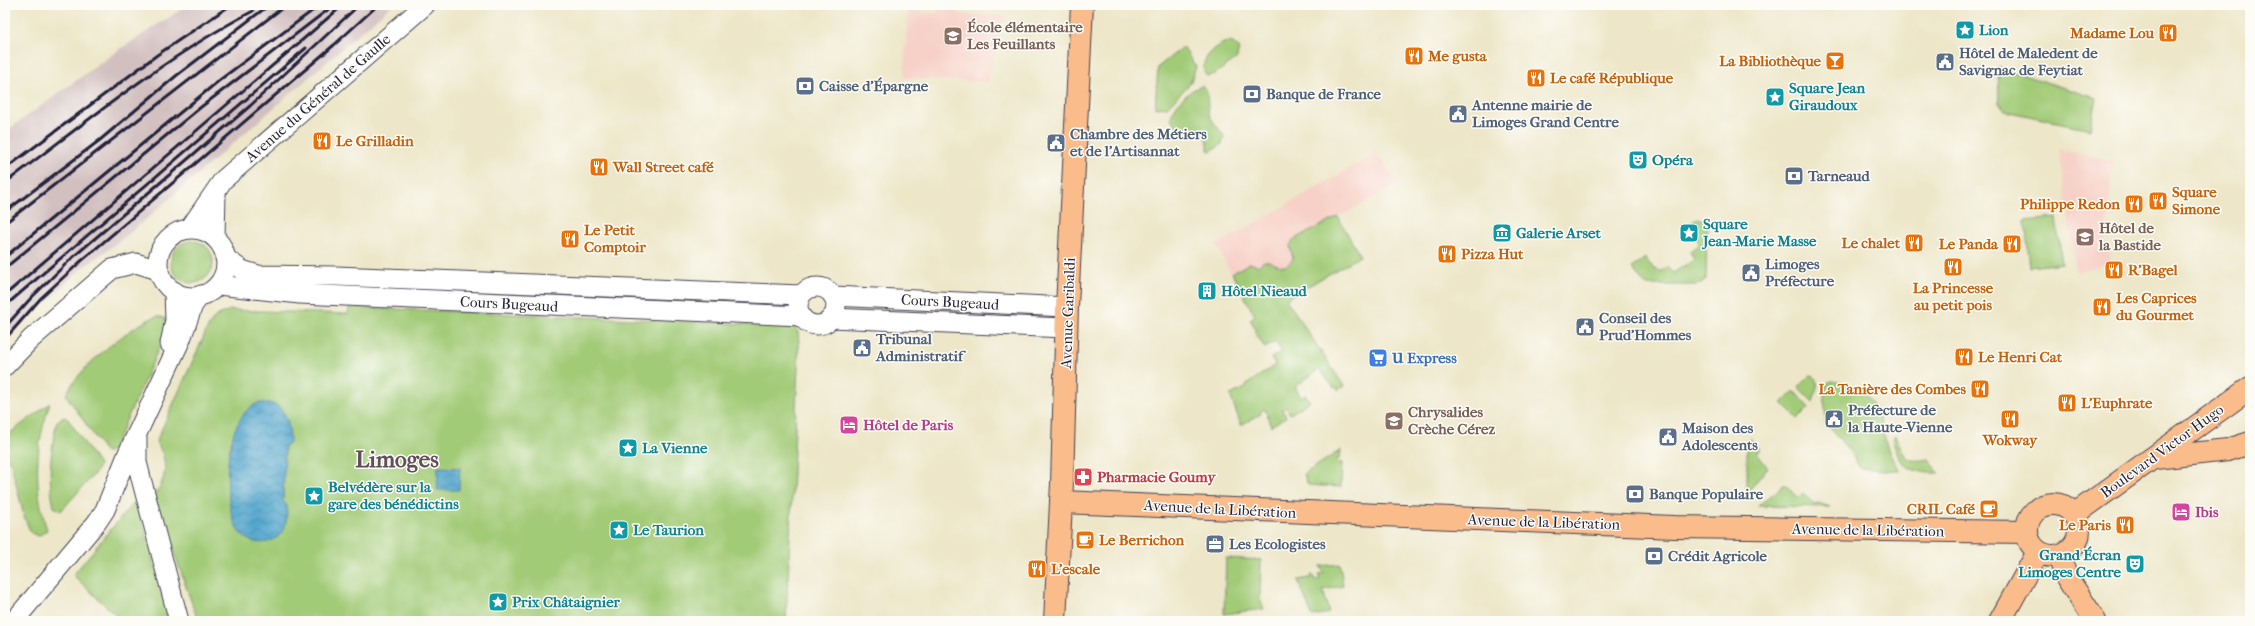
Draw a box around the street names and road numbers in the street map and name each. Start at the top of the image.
street label: Avenue du Général de Gaulle [241,30,395,167]
street label: Avenue Garibaldi [1057,256,1079,370]
street label: Cours Bugeaud [900,290,1000,314]
street label: Cours Bugeaud [459,292,559,316]
street label: Boulevard Victor Hugo [2097,400,2227,502]
street label: Avenue de la Libération [1142,496,1297,522]
street label: Avenue de la Libération [1466,510,1621,534]
street label: Avenue de la Libération [1791,520,1945,540]

